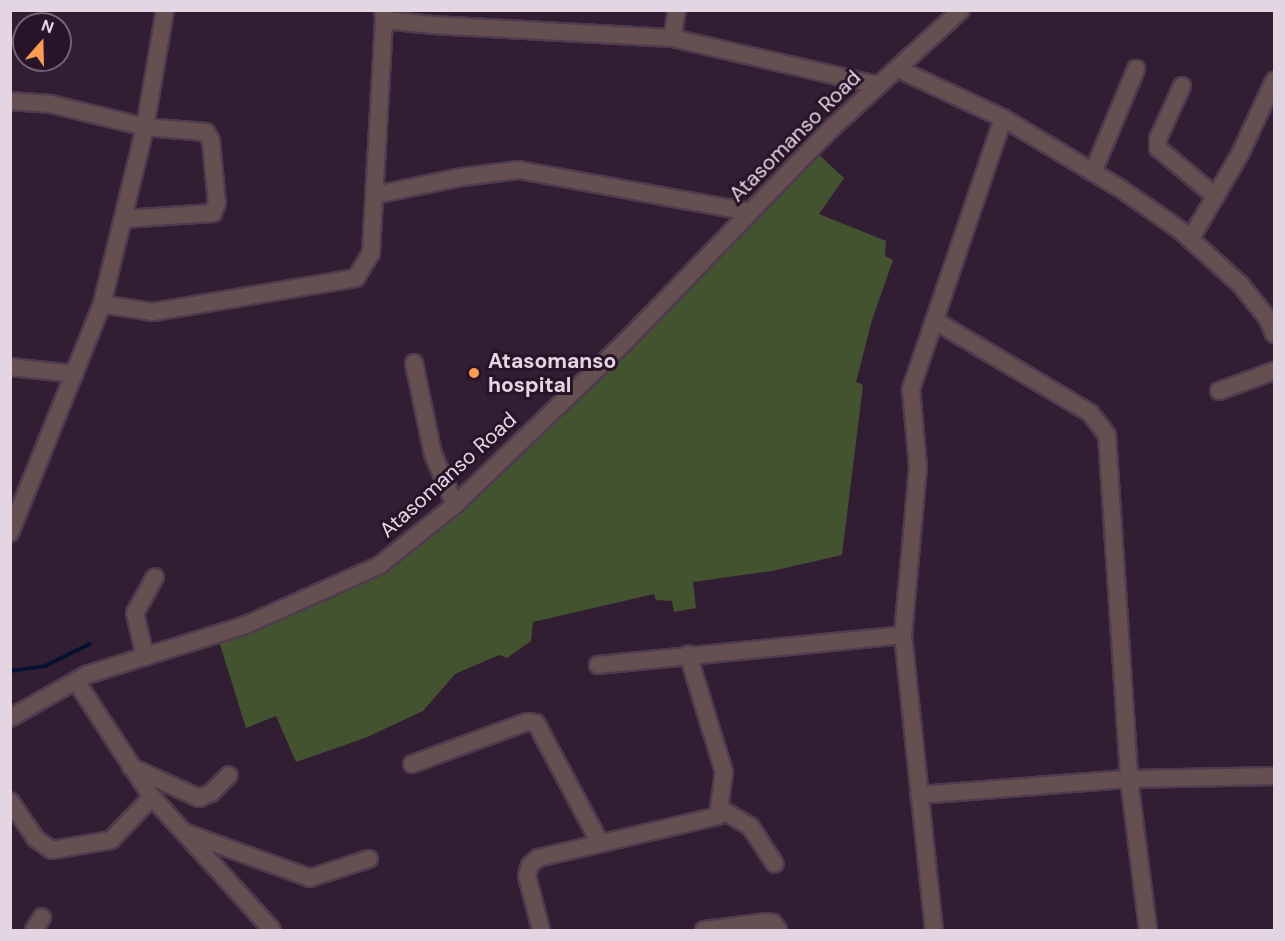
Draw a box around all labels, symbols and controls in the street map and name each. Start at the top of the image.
north arrow [12,12,72,72]
text: N [39,15,57,38]
street label: Atasomanso Road [724,65,866,207]
place label: Atasomanso hospital [488,348,616,398]
marker: Atasomanso hospital [465,364,483,382]
street label: Atasomanso Road [374,407,522,543]

